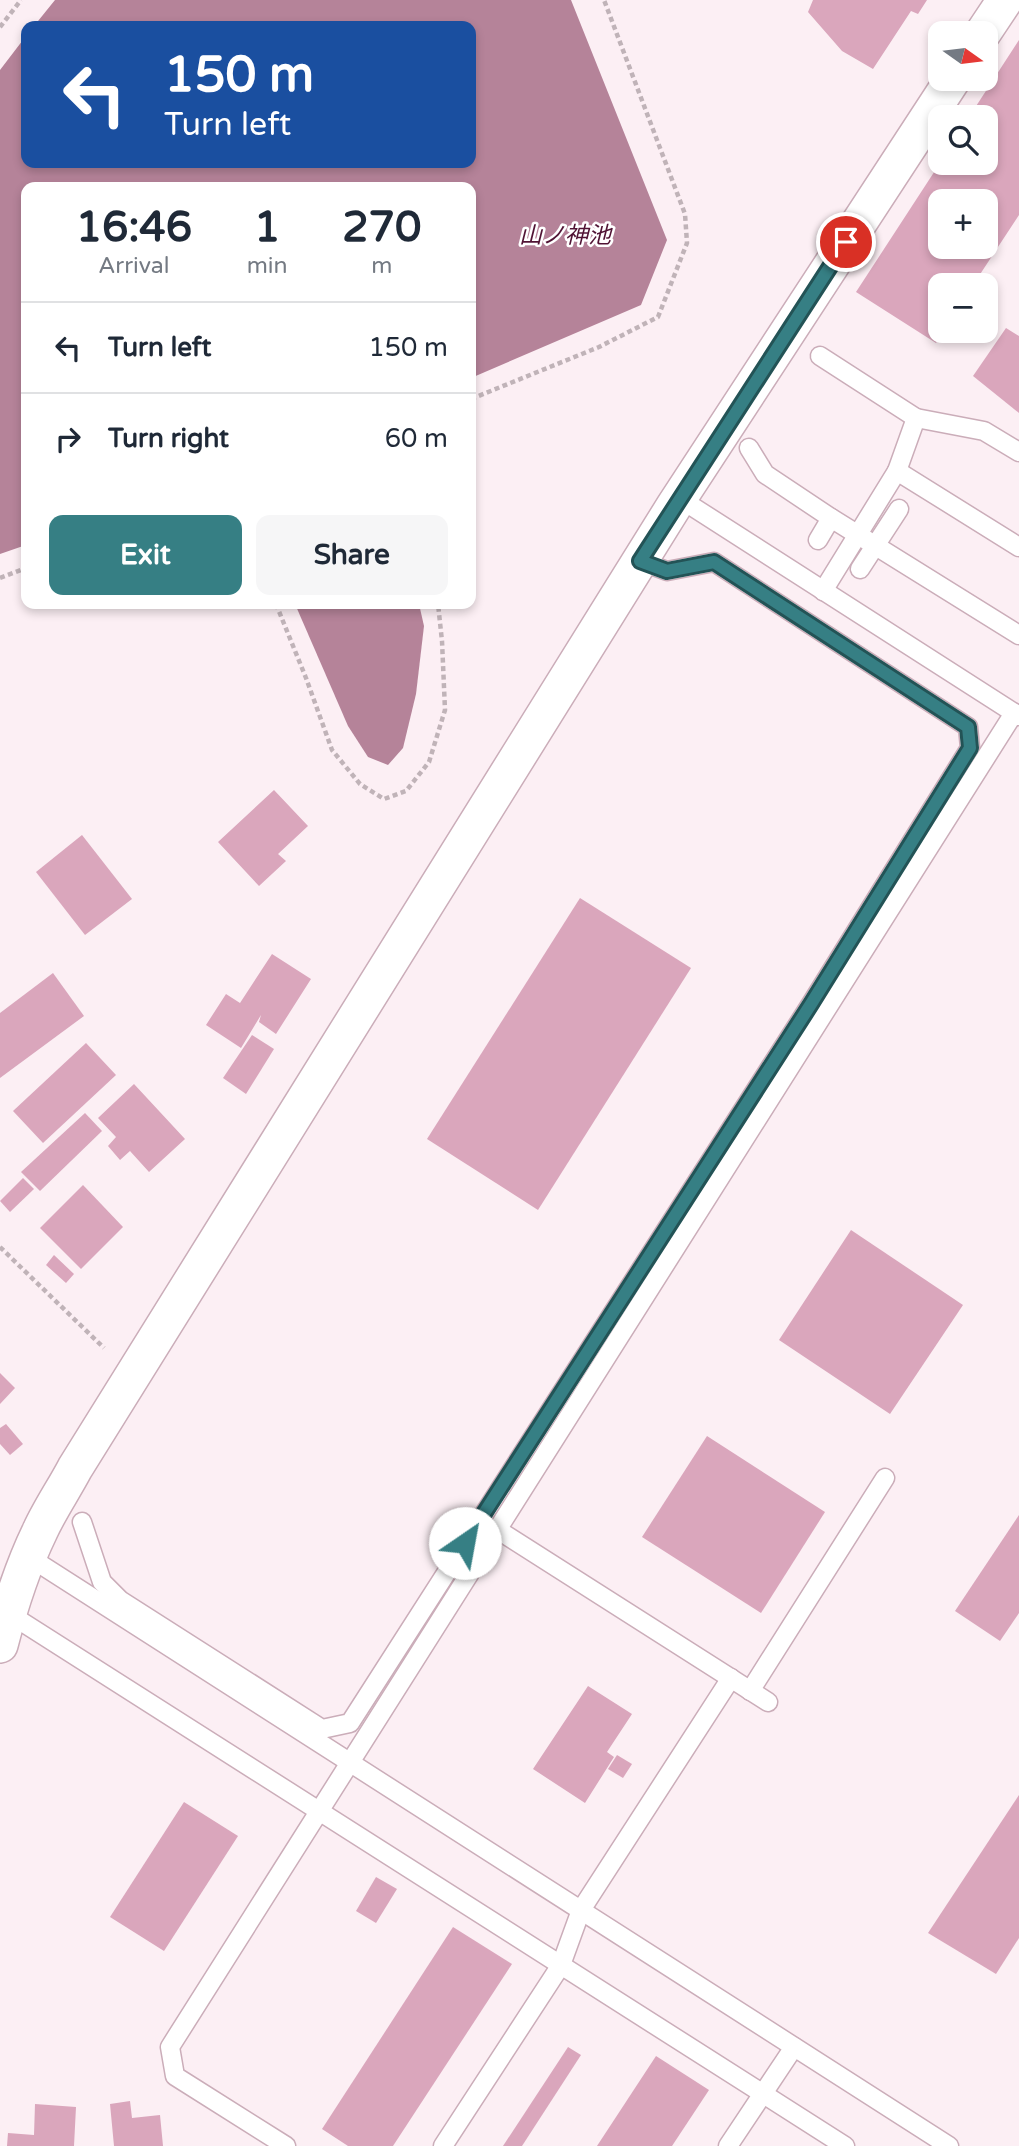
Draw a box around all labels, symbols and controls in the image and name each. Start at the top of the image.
north arrow [928,21,998,91]
map controls [928,21,998,343]
text: 150 m [164,46,314,105]
icon: left [49,49,140,140]
button: search [928,105,998,175]
text: Turn left [164,106,291,144]
button: + [928,189,998,259]
text: 16:46 [76,202,192,253]
text: 1 [254,202,280,253]
text: 270 [342,202,421,253]
pin [816,212,876,272]
water label: 山ノ神池 [519,222,613,250]
icon: arrive [827,223,865,261]
text: Arrival [98,252,169,280]
text: min [247,252,288,280]
text: m [371,252,392,280]
button: − [928,273,998,343]
icon: left [49,329,87,367]
text: Turn left [108,332,211,363]
text: 150 m [368,332,448,363]
icon: right [49,420,87,458]
text: Turn right [108,423,229,454]
text: 60 m [385,423,448,454]
button: Exit [49,515,242,595]
button: Share [256,515,448,595]
position arrow [428,1506,502,1580]

